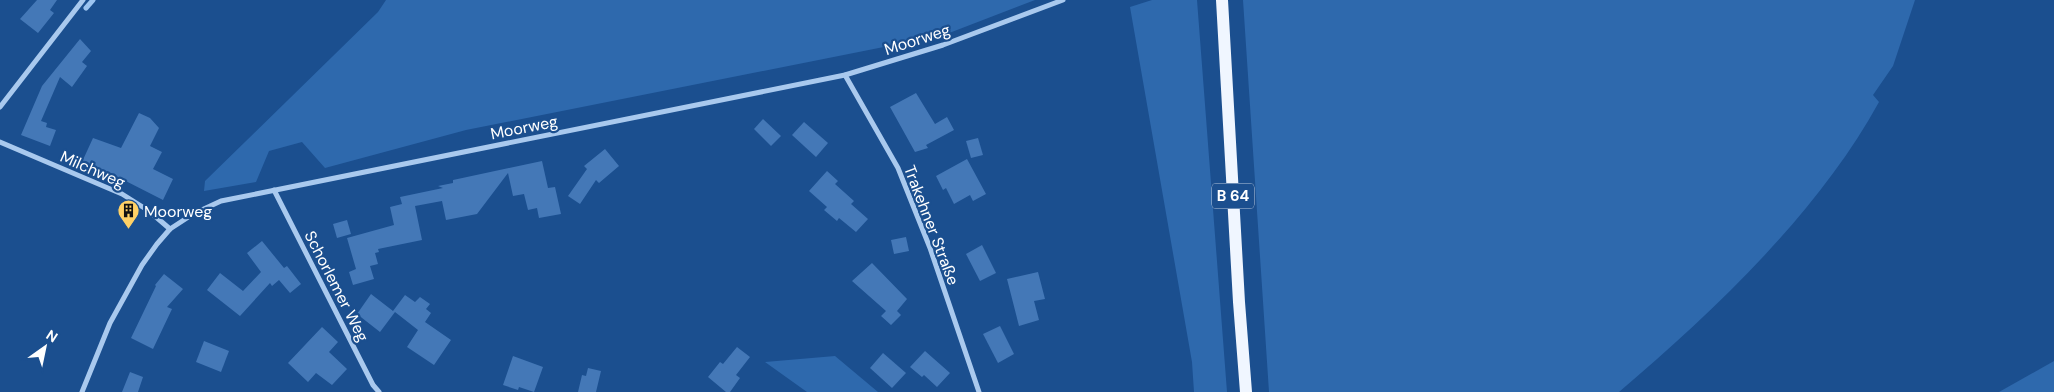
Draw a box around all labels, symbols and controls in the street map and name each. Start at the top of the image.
street label: Moorweg [881,19,953,60]
street label: Moorweg [489,111,560,144]
street label: Milchweg [57,146,129,193]
street label: Trakehner Straße [899,162,964,288]
road number: B 64 [1212,184,1254,208]
building icon: Moorweg [116,199,140,230]
place label: Moorweg [144,201,212,222]
street label: Schorlemer Weg [300,227,374,345]
north arrow [20,322,70,372]
text: N [43,326,61,346]

